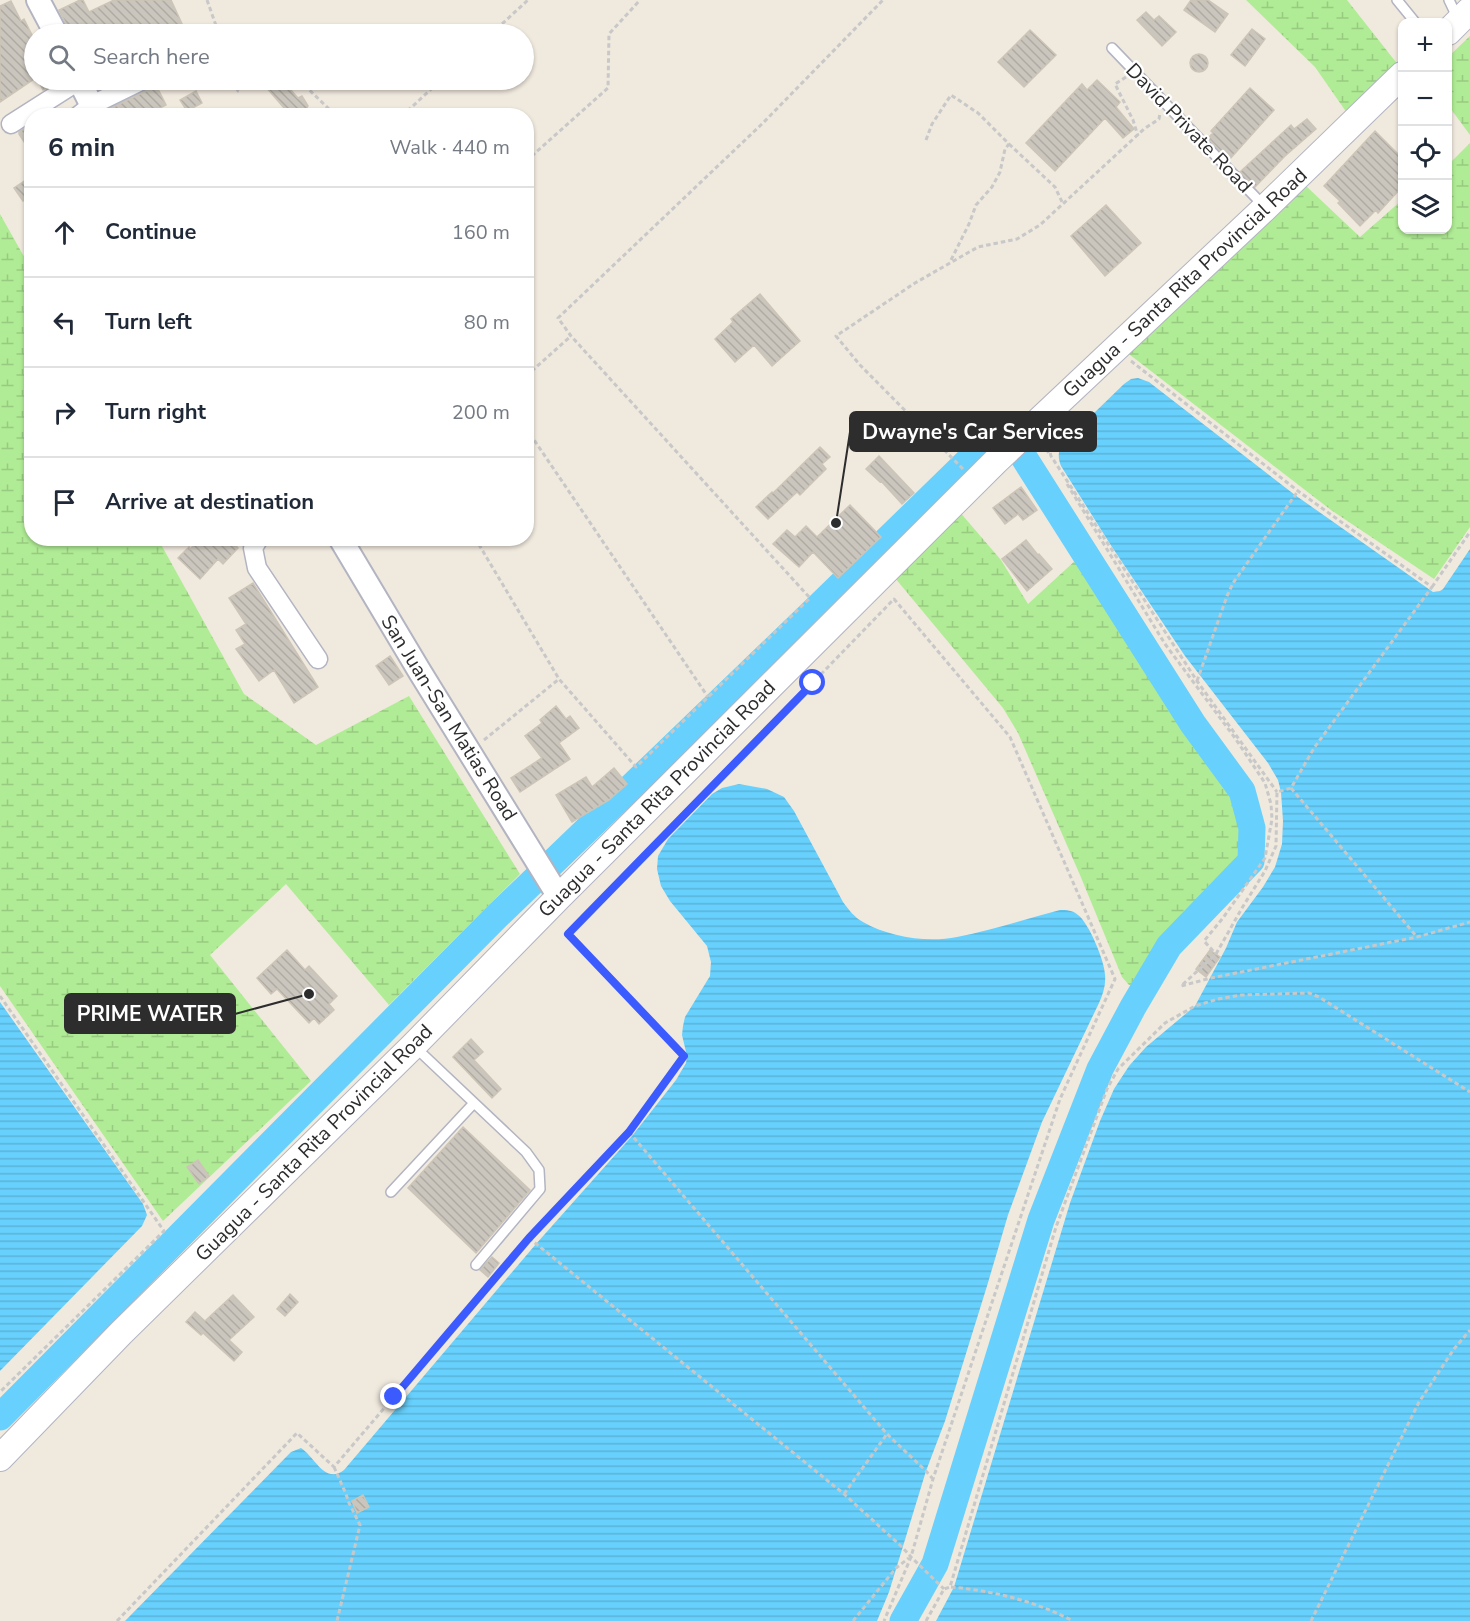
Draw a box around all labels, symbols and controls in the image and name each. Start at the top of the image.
map controls [1398,18,1452,234]
button: + [1398,18,1452,72]
search box [24,24,534,90]
icon: search [45,41,78,74]
text: Search here [93,42,210,72]
street label: David Private Road [1120,57,1258,199]
button: − [1398,72,1452,126]
button: locate [1398,126,1452,180]
text: 6 min [48,130,115,165]
text: Walk · 440 m [390,134,510,161]
street label: Guagua - Santa Rita Provincial Road [1057,162,1313,404]
button: layers [1398,180,1452,234]
icon: ahead [48,216,81,249]
text: Continue [105,217,196,247]
text: 160 m [452,219,510,246]
icon: left [48,306,81,339]
text: Turn left [105,307,192,337]
text: 80 m [464,309,510,336]
icon: right [48,396,81,429]
text: Turn right [105,397,206,427]
text: 200 m [452,399,510,426]
callout: Dwayne's Car Services [850,412,1096,451]
text: Dwayne's Car Services [862,418,1084,446]
icon: arrive [48,486,81,519]
text: Arrive at destination [105,487,314,517]
street label: San Juan-San Matias Road [375,610,523,826]
route start [799,669,825,695]
street label: Guagua - Santa Rita Provincial Road [532,674,782,924]
callout: PRIME WATER [65,994,235,1033]
text: PRIME WATER [77,1000,224,1028]
street label: Guagua - Santa Rita Provincial Road [189,1018,439,1268]
route end [380,1383,406,1409]

